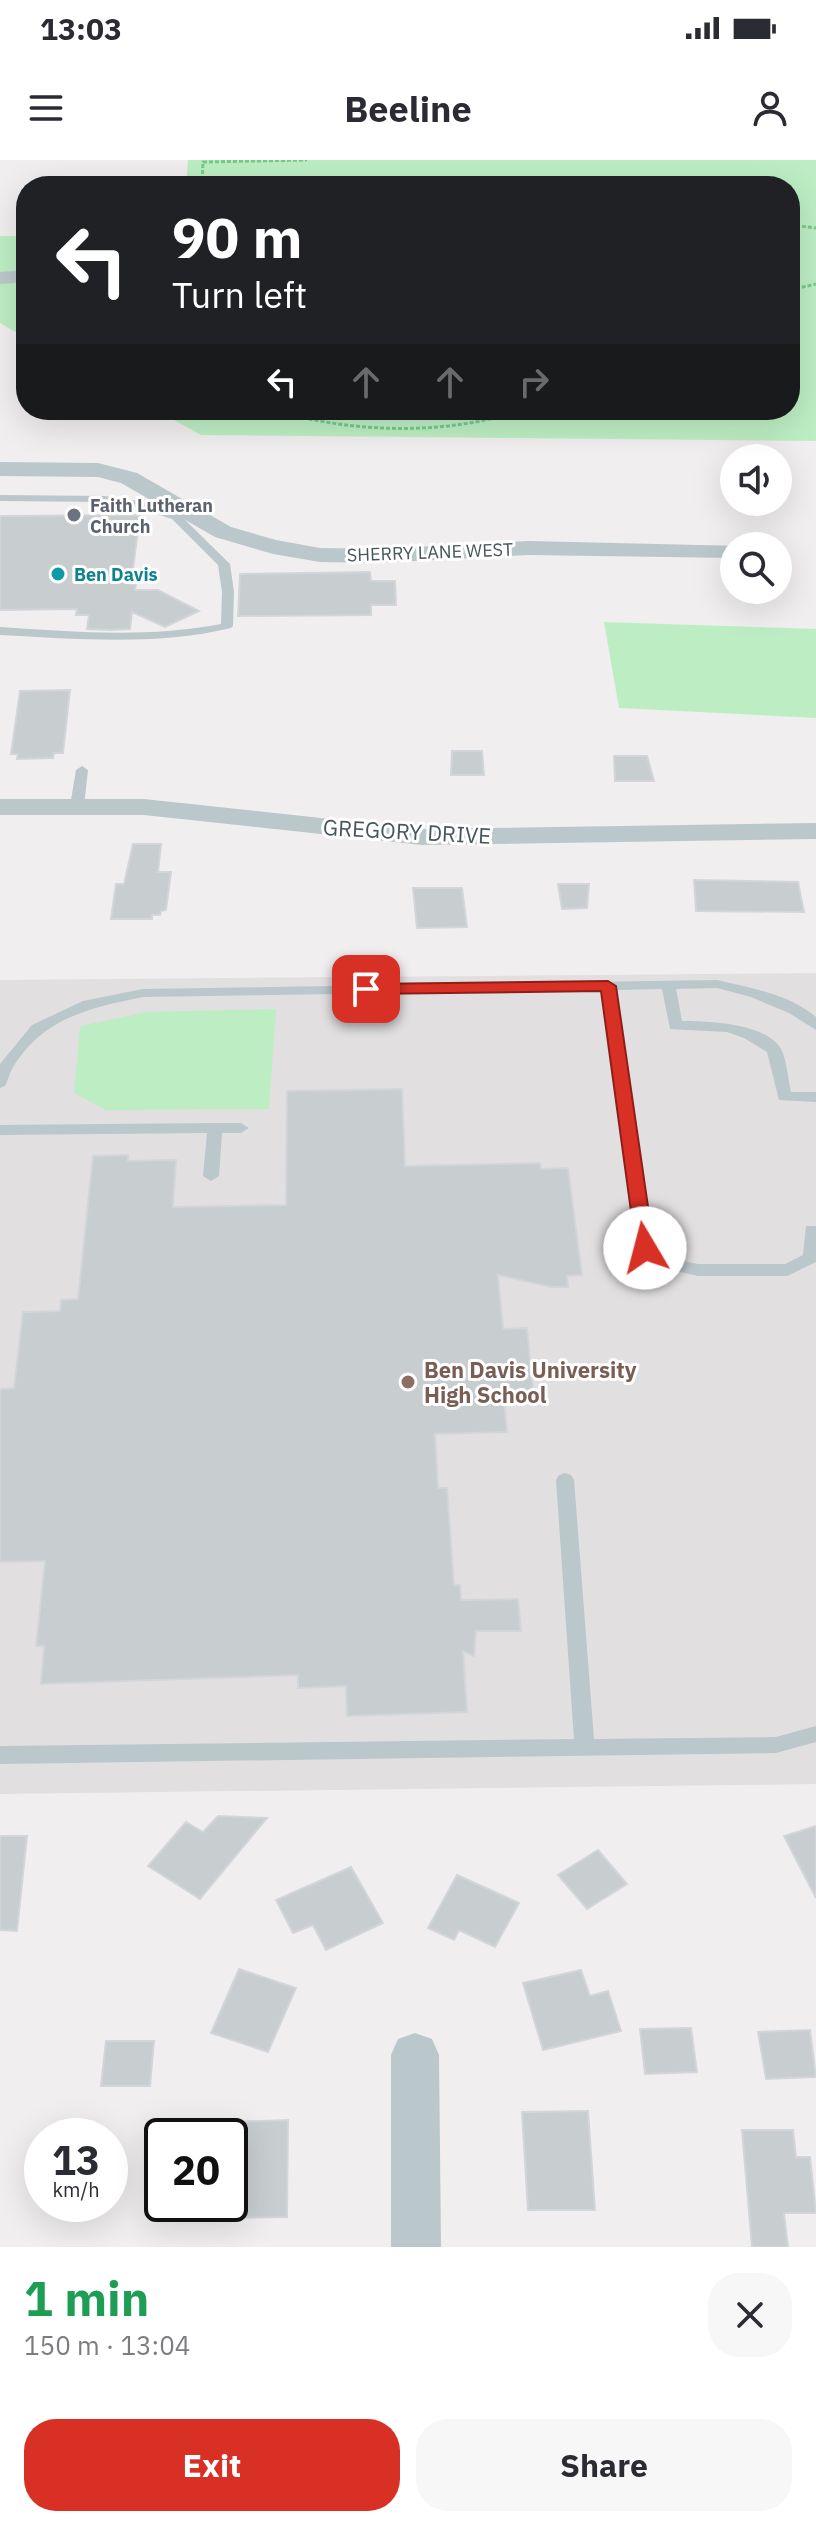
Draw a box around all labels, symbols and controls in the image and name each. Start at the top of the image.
text: 13:03 [40,9,122,48]
text: Beeline [344,85,472,132]
icon: menu [24,86,68,130]
icon: person [748,86,792,130]
text: 90 m [172,201,302,273]
icon: left [40,208,144,312]
text: Turn left [172,271,307,318]
icon: left [260,360,304,404]
icon: ahead [344,360,388,404]
icon: ahead [428,360,472,404]
icon: right [512,360,556,404]
map controls [720,444,792,604]
button: sound [720,444,792,516]
place label: Faith Lutheran Church [90,494,213,538]
marker: Faith Lutheran Church [65,506,83,524]
button: search [720,532,792,604]
street label: SHERRY LANE WEST [346,538,514,566]
place label: Ben Davis [74,563,158,586]
marker: Ben Davis [49,565,67,583]
street label: GREGORY DRIVE [322,812,492,850]
pin [332,955,400,1023]
icon: arrive [344,967,388,1011]
position arrow [603,1206,687,1290]
place label: Ben Davis University High School [424,1355,637,1409]
marker: Ben Davis University High School [399,1373,417,1391]
speed limit sign: 20 [144,2118,248,2222]
text: 13 [52,2134,100,2186]
text: km/h [52,2176,100,2203]
text: 1 min [24,2267,149,2329]
button: close [708,2273,792,2357]
text: 150 m · 13:04 [24,2328,190,2362]
button: Exit [24,2419,400,2511]
button: Share [416,2419,792,2511]

